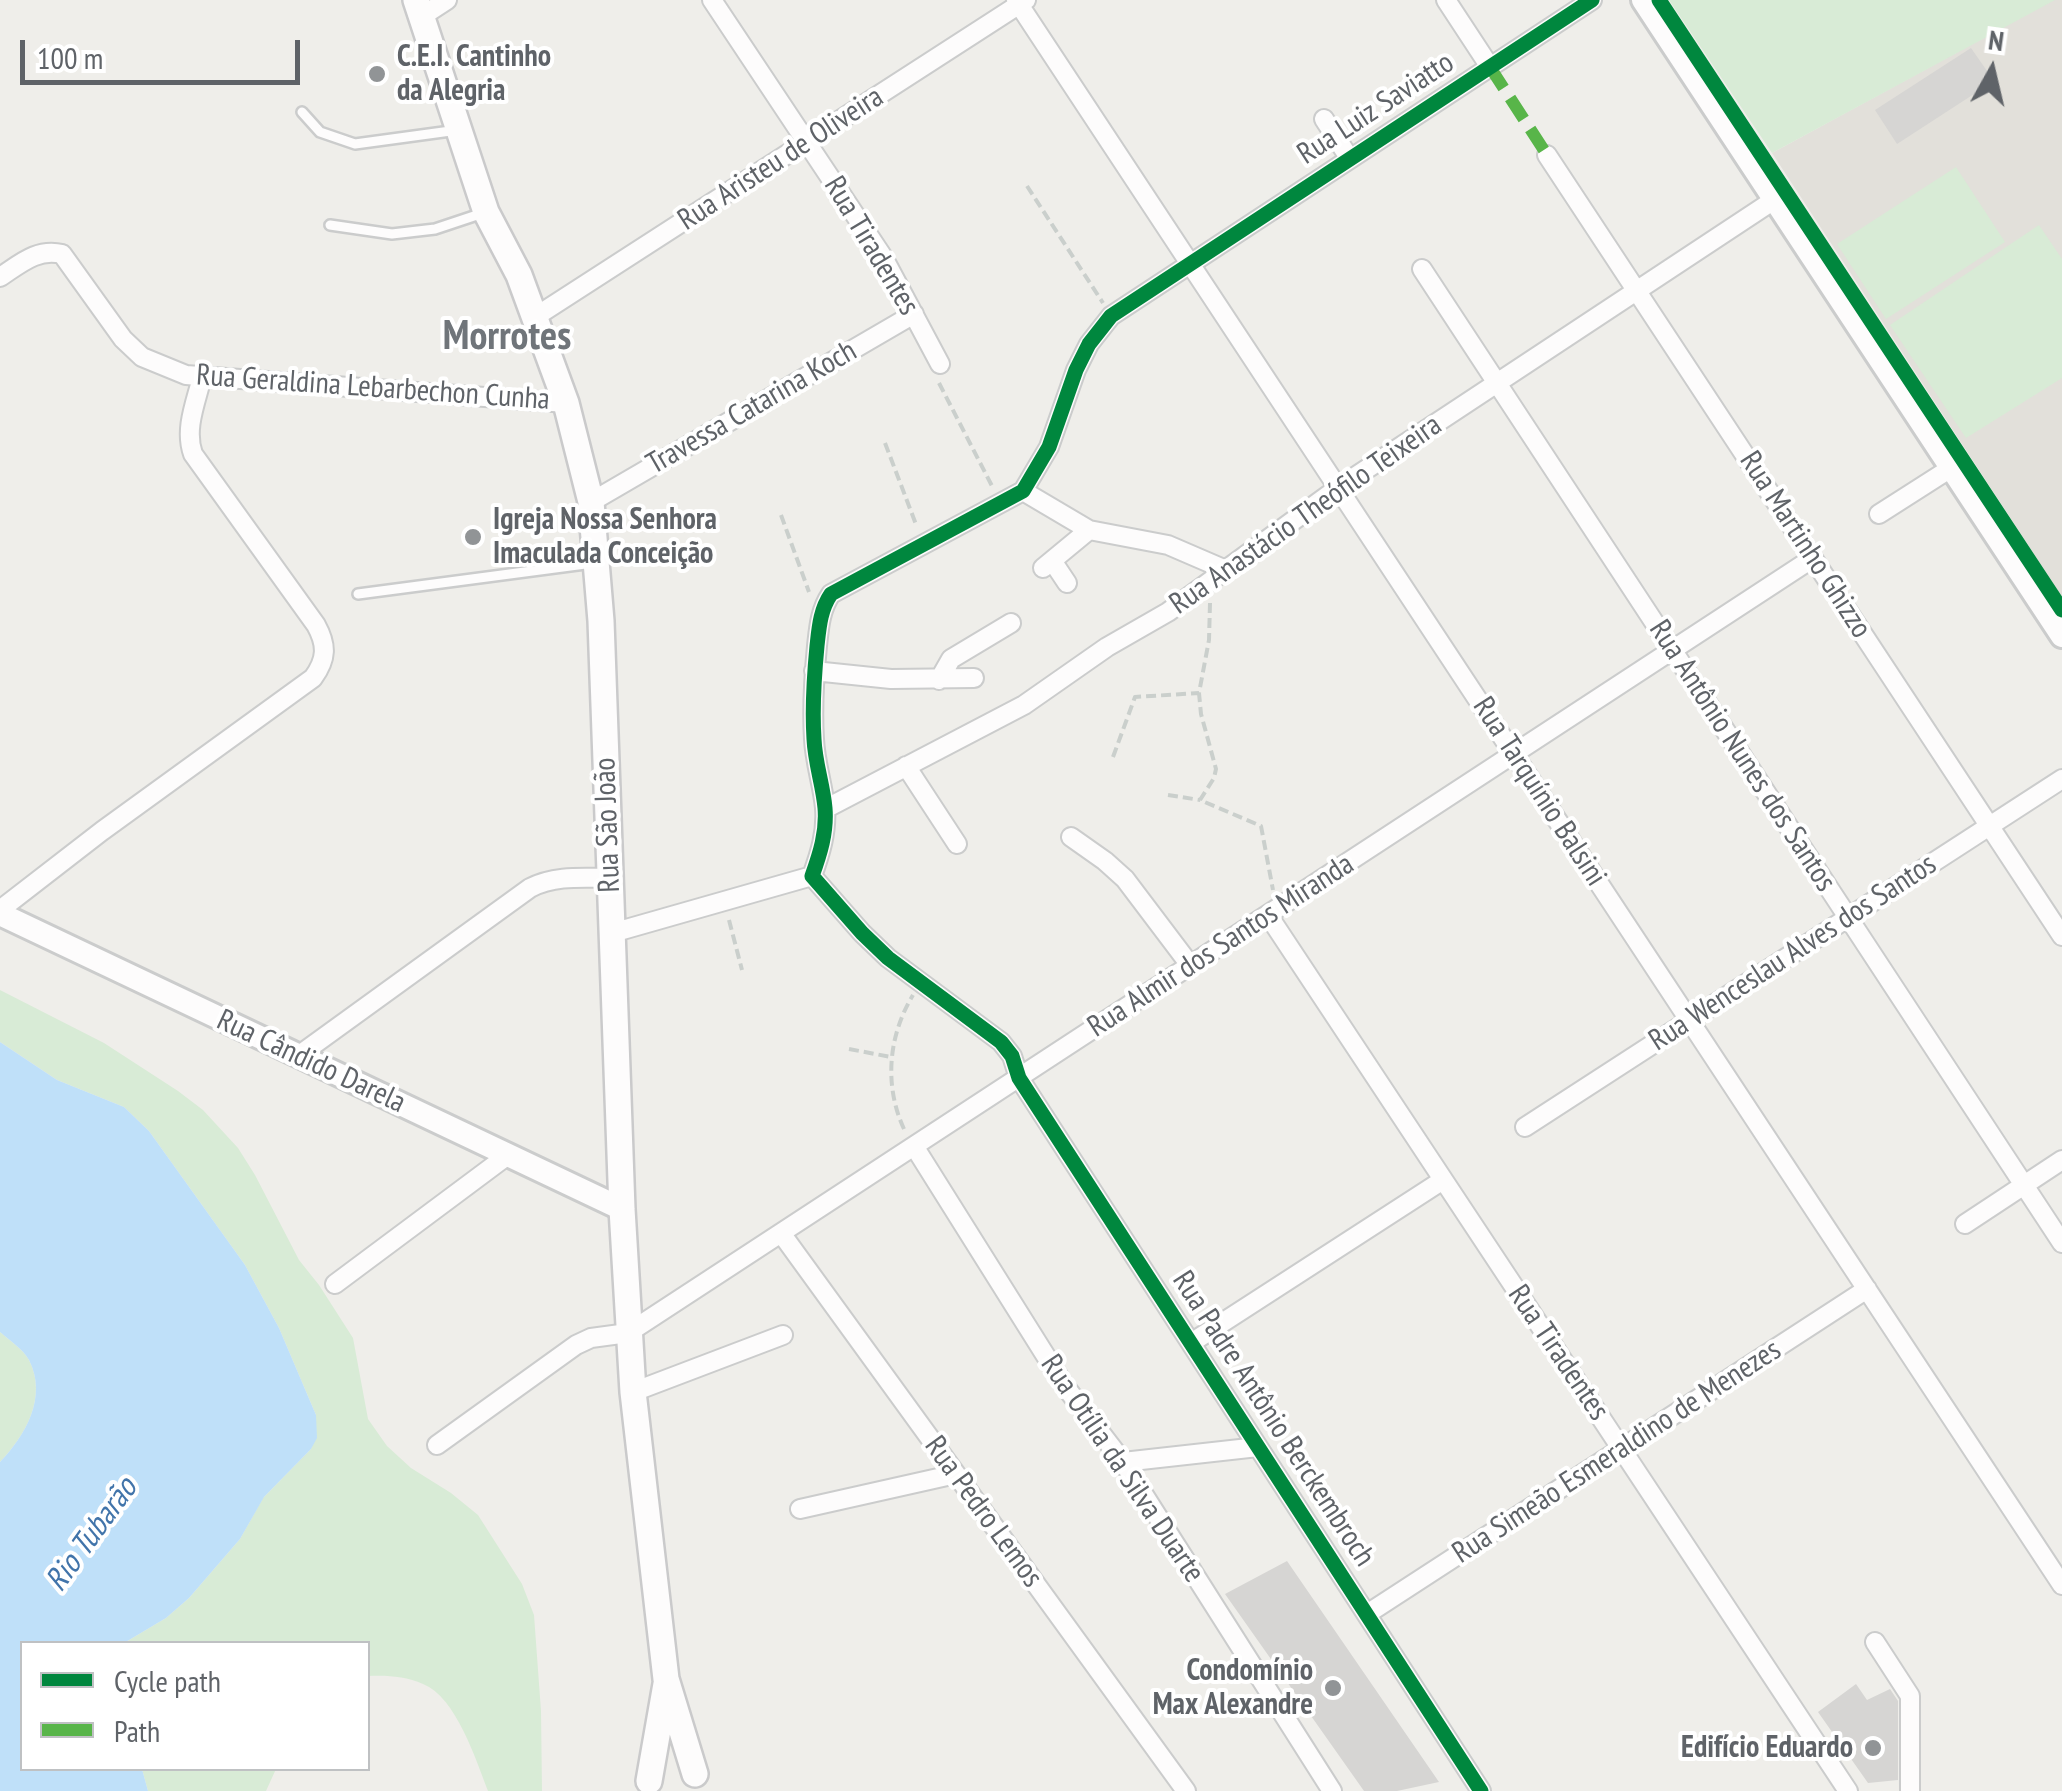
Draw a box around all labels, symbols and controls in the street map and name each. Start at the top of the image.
scale bar [25,20,305,82]
north arrow [1942,20,2042,120]
text: N [1986,20,2006,59]
text: 100 m [37,38,103,77]
place label: C.E.I. Cantinho da Alegria [397,39,551,110]
street label: Rua Luiz Saviatto [1291,45,1461,173]
marker: C.E.I. Cantinho da Alegria [366,63,388,85]
street label: Rua Aristeu de Oliveira [672,79,890,239]
street label: Rua Tiradentes [816,170,926,322]
district label: Morrotes [443,314,571,362]
street label: Travessa Catarina Koch [641,333,863,483]
street label: Rua Geraldina Lebarbechon Cunha [195,358,551,418]
street label: Rua Anastácio Theófilo Teixeira [1163,408,1449,622]
street label: Rua Martinho Ghizzo [1731,445,1879,645]
place label: Igreja Nossa Senhora Imaculada Conceição [493,502,717,572]
marker: Igreja Nossa Senhora Imaculada Conceição [462,526,484,548]
street label: Rua Antônio Nunes dos Santos [1641,614,1843,898]
street label: Rua Tarquínio Balsini [1465,691,1613,893]
street label: Rua São João [588,757,628,893]
street label: Rua Almir dos Santos Miranda [1081,847,1361,1045]
street label: Rua Wenceslau Alves dos Santos [1643,847,1943,1059]
street label: Rua Cândido Darela [211,1003,411,1121]
street label: Rua Padre Antônio Berckembroch [1164,1265,1382,1573]
street label: Rua Tiradentes [1500,1279,1616,1427]
street label: Rua Simeão Esmeraldino de Menezes [1446,1332,1788,1572]
street label: Rua Otília da Silva Duarte [1033,1348,1211,1590]
street label: Rua Pedro Lemos [916,1430,1050,1594]
water label: Rio Tubarão [38,1471,146,1599]
legend [20,1641,370,1771]
place label: Condomínio Max Alexandre [1153,1653,1313,1724]
text: Cycle path [114,1661,221,1700]
marker: Condomínio Max Alexandre [1322,1677,1344,1699]
text: Path [114,1711,160,1750]
place label: Edifício Eduardo [1681,1730,1853,1766]
marker: Edifício Eduardo [1862,1737,1884,1759]

